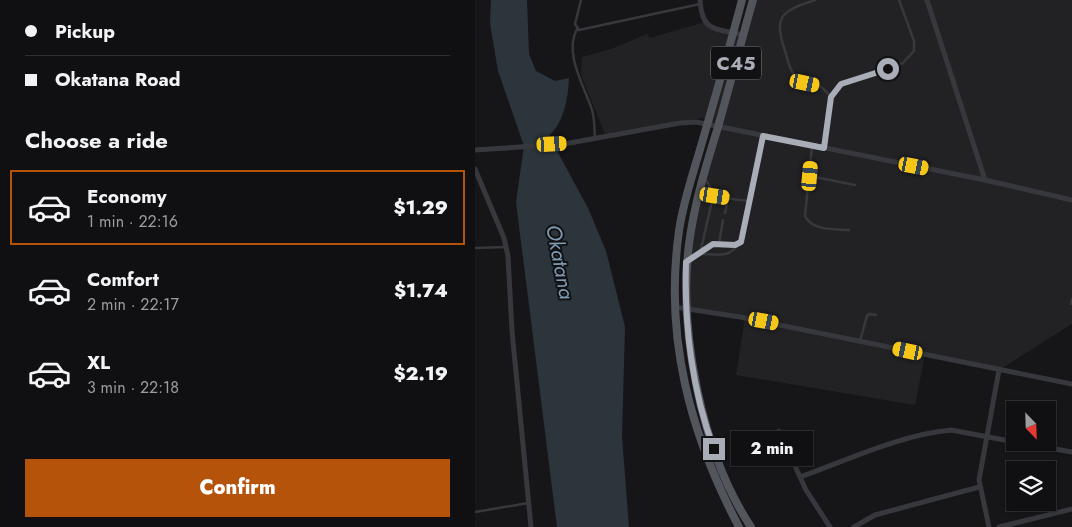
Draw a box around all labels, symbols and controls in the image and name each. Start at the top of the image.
text: Pickup [55,18,115,45]
road number: C45 [711,46,761,80]
route start [877,58,899,80]
text: Okatana Road [55,66,180,93]
car [788,73,821,93]
text: Choose a ride [25,124,168,156]
car [536,136,567,152]
car [897,156,930,176]
car [801,160,818,192]
text: Economy [87,183,167,210]
icon: car [27,185,72,230]
car [699,186,730,206]
text: $1.29 [393,194,448,221]
text: 1 min · 22:16 [87,210,178,233]
water label: Okatana [538,222,582,302]
text: Comfort [87,266,159,293]
icon: car [27,268,72,313]
text: $1.74 [394,277,448,304]
text: 2 min · 22:17 [87,293,179,316]
car [747,311,780,331]
car [891,341,924,361]
text: XL [87,349,110,376]
icon: car [27,351,72,396]
text: $2.19 [393,360,448,387]
text: 3 min · 22:18 [87,376,179,399]
north arrow [1006,401,1056,451]
map controls [1006,401,1056,511]
callout: 2 min [731,432,814,466]
text: 2 min [751,437,793,460]
route end [703,438,725,460]
button: Confirm [25,459,450,517]
button: layers [1006,461,1056,511]

